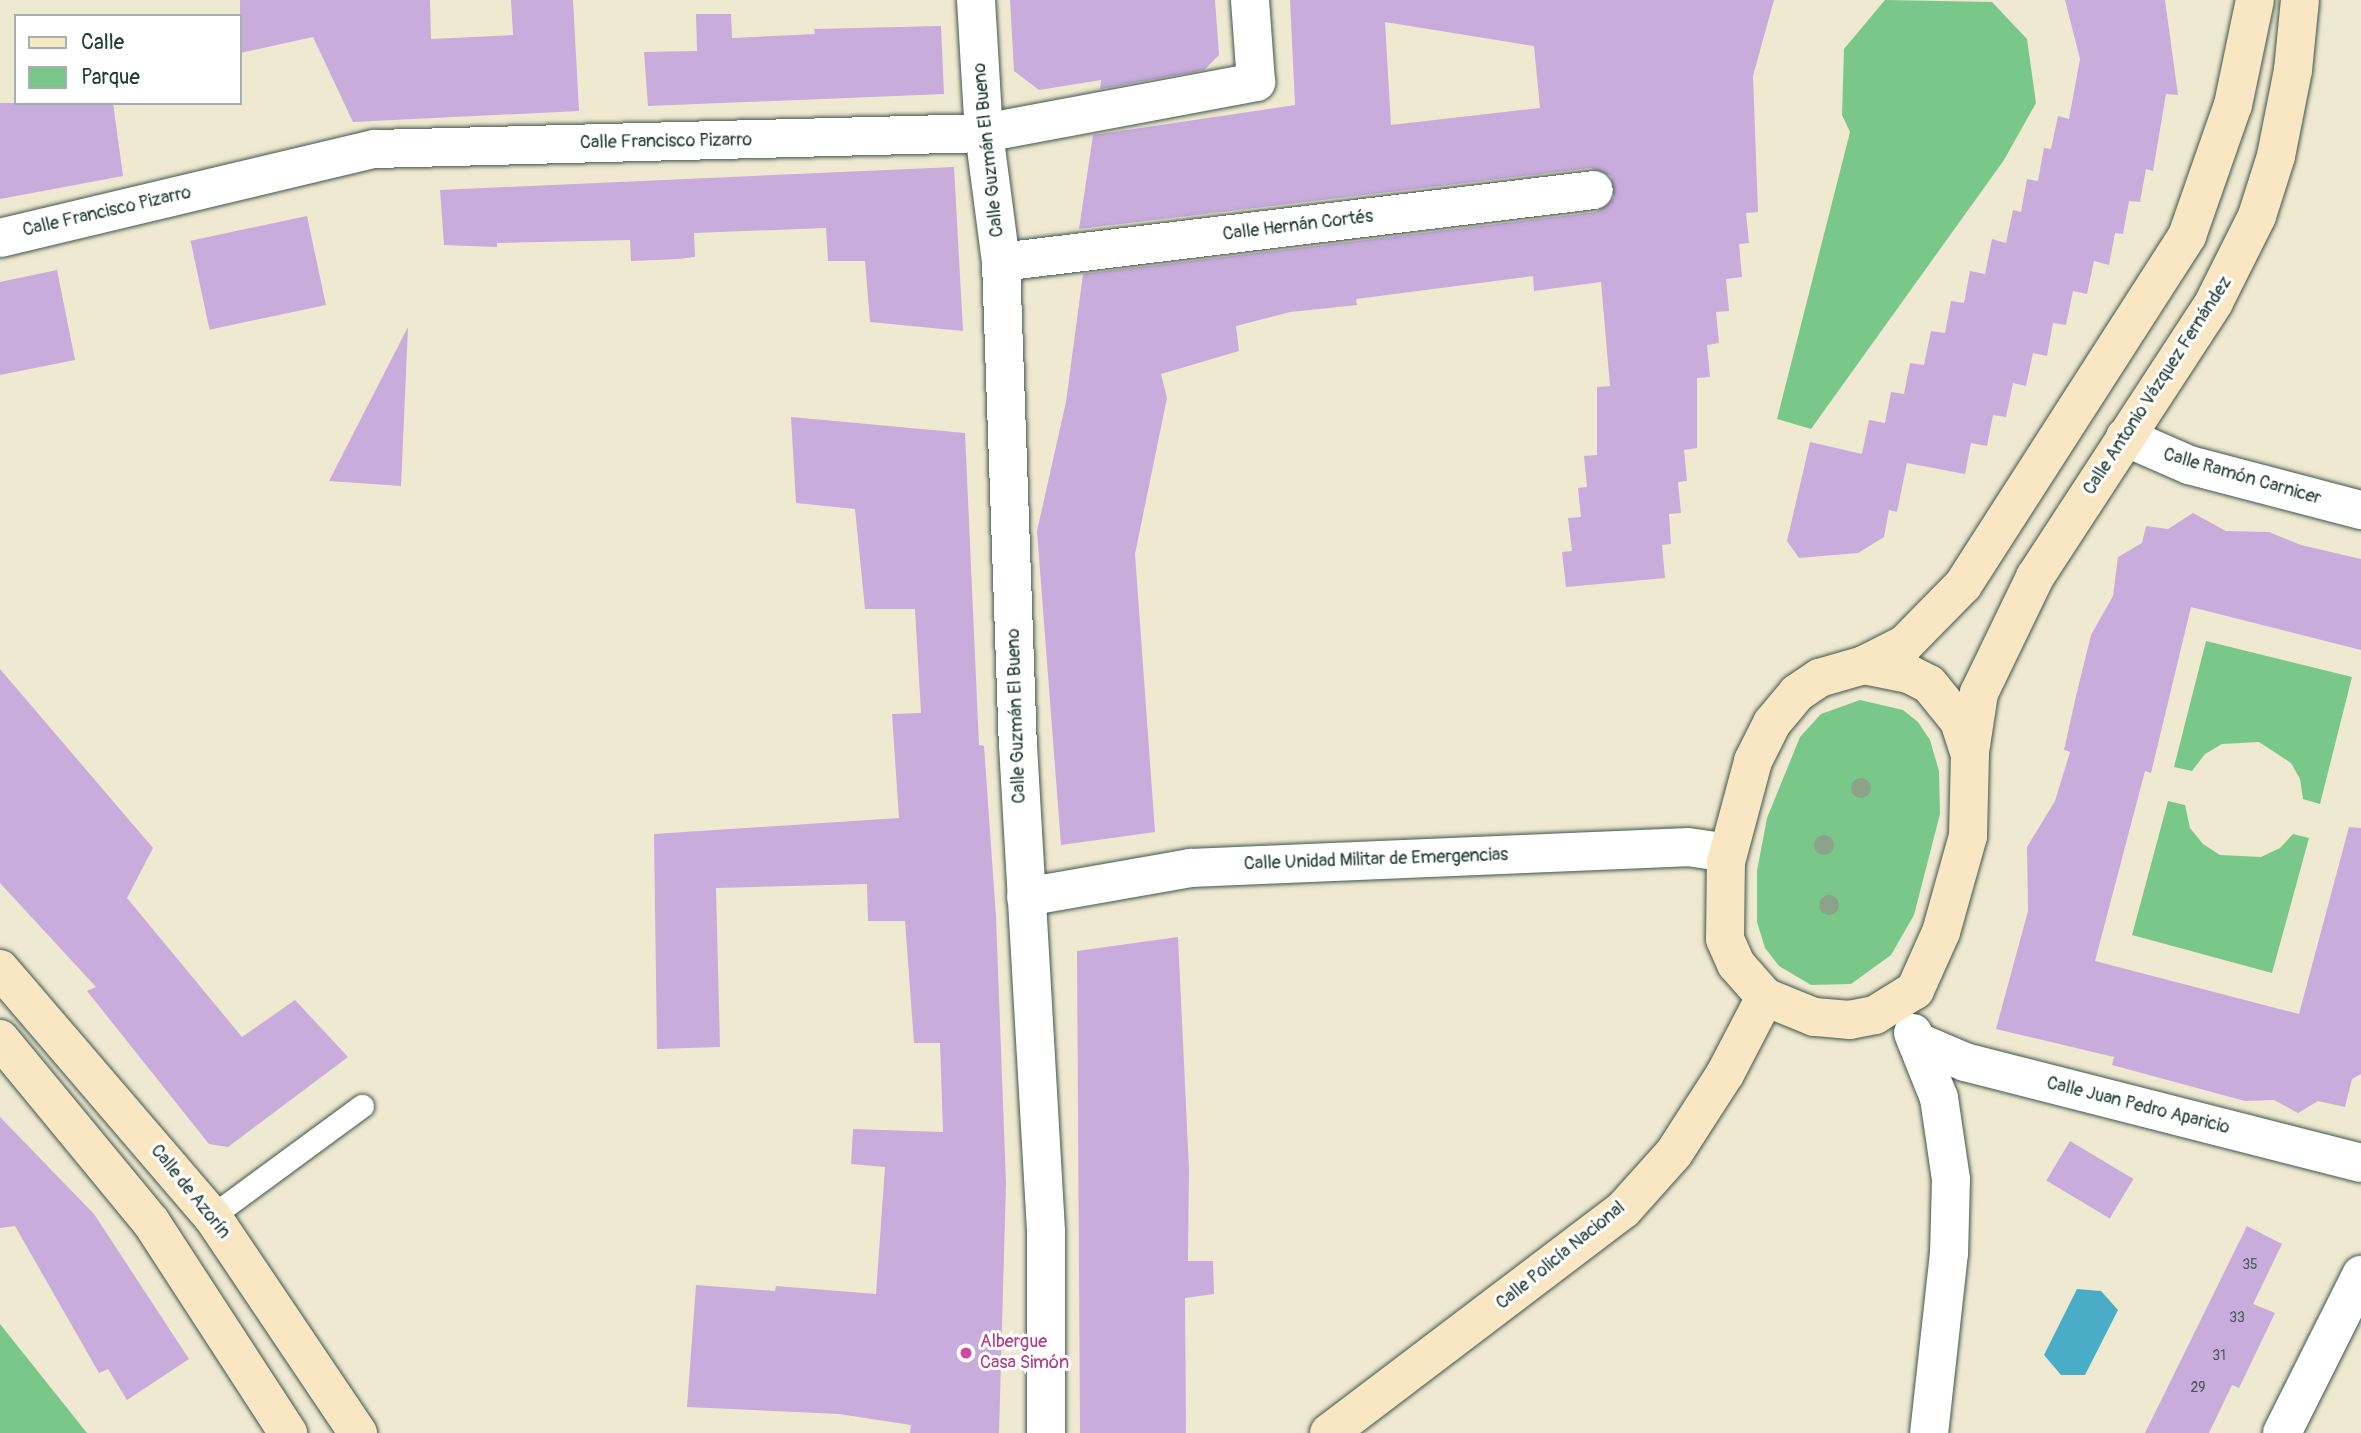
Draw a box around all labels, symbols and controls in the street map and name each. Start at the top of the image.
legend [14,14,242,105]
text: Calle [81,29,124,56]
street label: Calle Guzmán El Bueno [969,62,1009,238]
text: Parque [81,64,140,91]
street label: Calle Francisco Pizarro [580,130,752,154]
street label: Calle Francisco Pizarro [21,182,193,242]
street label: Calle Hernán Cortés [1221,206,1375,246]
street label: Calle Antonio Vázquez Fernández [2079,273,2237,499]
street label: Calle Ramón Carnicer [2161,444,2323,510]
street label: Calle Guzmán El Bueno [1003,628,1031,804]
street label: Calle Unidad Militar de Emergencias [1243,845,1509,875]
street label: Calle Juan Pedro Aparicio [2044,1073,2232,1139]
street label: Calle de Azorín [145,1141,235,1243]
street label: Calle Policía Nacional [1492,1197,1630,1315]
house number: 35 [2242,1257,2258,1273]
house number: 33 [2229,1310,2245,1326]
place label: Albergue Casa Simón [980,1332,1069,1374]
marker: Albergue Casa Simón [958,1345,974,1361]
house number: 31 [2212,1348,2226,1364]
house number: 29 [2190,1380,2206,1396]

